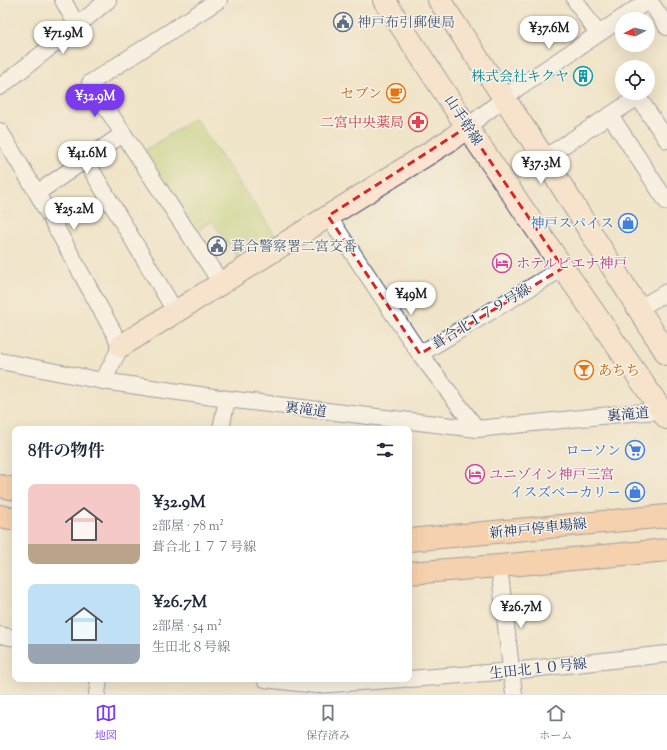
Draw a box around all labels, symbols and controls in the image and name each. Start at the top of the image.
public building icon: 神戸布引郵便局 [332,11,354,33]
north arrow [615,12,655,52]
map controls [615,12,655,100]
place label: 神戸布引郵便局 [357,14,455,34]
pin: ¥37.6M [516,16,582,50]
text: ¥37.6M [529,20,569,38]
pin: ¥71.9M [30,21,96,55]
text: ¥71.9M [43,25,83,43]
button: locate [615,60,655,100]
building icon: 株式会社キクヤ [572,65,594,87]
place label: 株式会社キクヤ [471,68,569,88]
cafe icon: セブン [385,82,407,104]
pin: ¥32.9M [62,84,128,118]
place label: セブン [341,85,382,105]
text: ¥32.9M [75,88,116,106]
street label: 山手幹線 [439,92,486,150]
pharmacy icon: 二宮中央薬局 [407,111,429,133]
place label: 二宮中央薬局 [320,114,404,134]
pin: ¥41.6M [54,141,120,175]
text: ¥41.6M [67,145,107,163]
pin: ¥37.3M [508,151,574,185]
text: ¥37.3M [521,155,561,173]
pin: ¥25.2M [41,197,107,231]
text: ¥25.2M [54,201,94,219]
shop icon: 神戸スパイス [617,212,639,234]
place label: 神戸スパイス [530,215,614,235]
public building icon: 葺合警察署二宮交番 [206,235,228,257]
place label: 葺合警察署二宮交番 [231,238,357,258]
hotel icon: ホテルピエナ神戸 [491,252,513,274]
place label: ホテルピエナ神戸 [516,255,627,275]
street label: 葺合北１７９号線 [429,280,535,355]
pin: ¥49M [387,282,435,316]
text: ¥49M [395,286,427,304]
bar icon: あちち [573,359,595,381]
place label: あちち [598,362,640,382]
street label: 裏滝道 [284,399,328,423]
street label: 裏滝道 [606,404,650,428]
icon: filters [374,439,396,461]
supermarket icon: ローソン [624,439,646,461]
text: 8件の物件 [28,440,105,464]
place label: ローソン [566,442,621,462]
hotel icon: ユニゾイン神戸三宮 [464,463,486,485]
place label: ユニゾイン神戸三宮 [489,466,614,486]
shop icon: イスズベーカリー [624,481,646,503]
place label: イスズベーカリー [509,484,621,504]
text: ¥32.9M [152,491,206,515]
icon: home [60,500,108,548]
street label: 新神戸停車場線 [488,515,588,545]
text: 2部屋 · 78 m² [152,518,224,536]
text: 葺合北１７７号線 [152,539,256,557]
text: ¥26.7M [152,591,207,615]
pin: ¥26.7M [488,595,554,629]
text: ¥26.7M [500,599,542,617]
icon: home [60,600,108,648]
text: 2部屋 · 54 m² [152,618,222,636]
text: 生田北８号線 [152,639,230,657]
street label: 生田北１０号線 [488,655,588,685]
tab: 地図 [95,702,117,744]
tab: 保存済み [306,702,350,744]
tab: ホーム [539,702,572,744]

